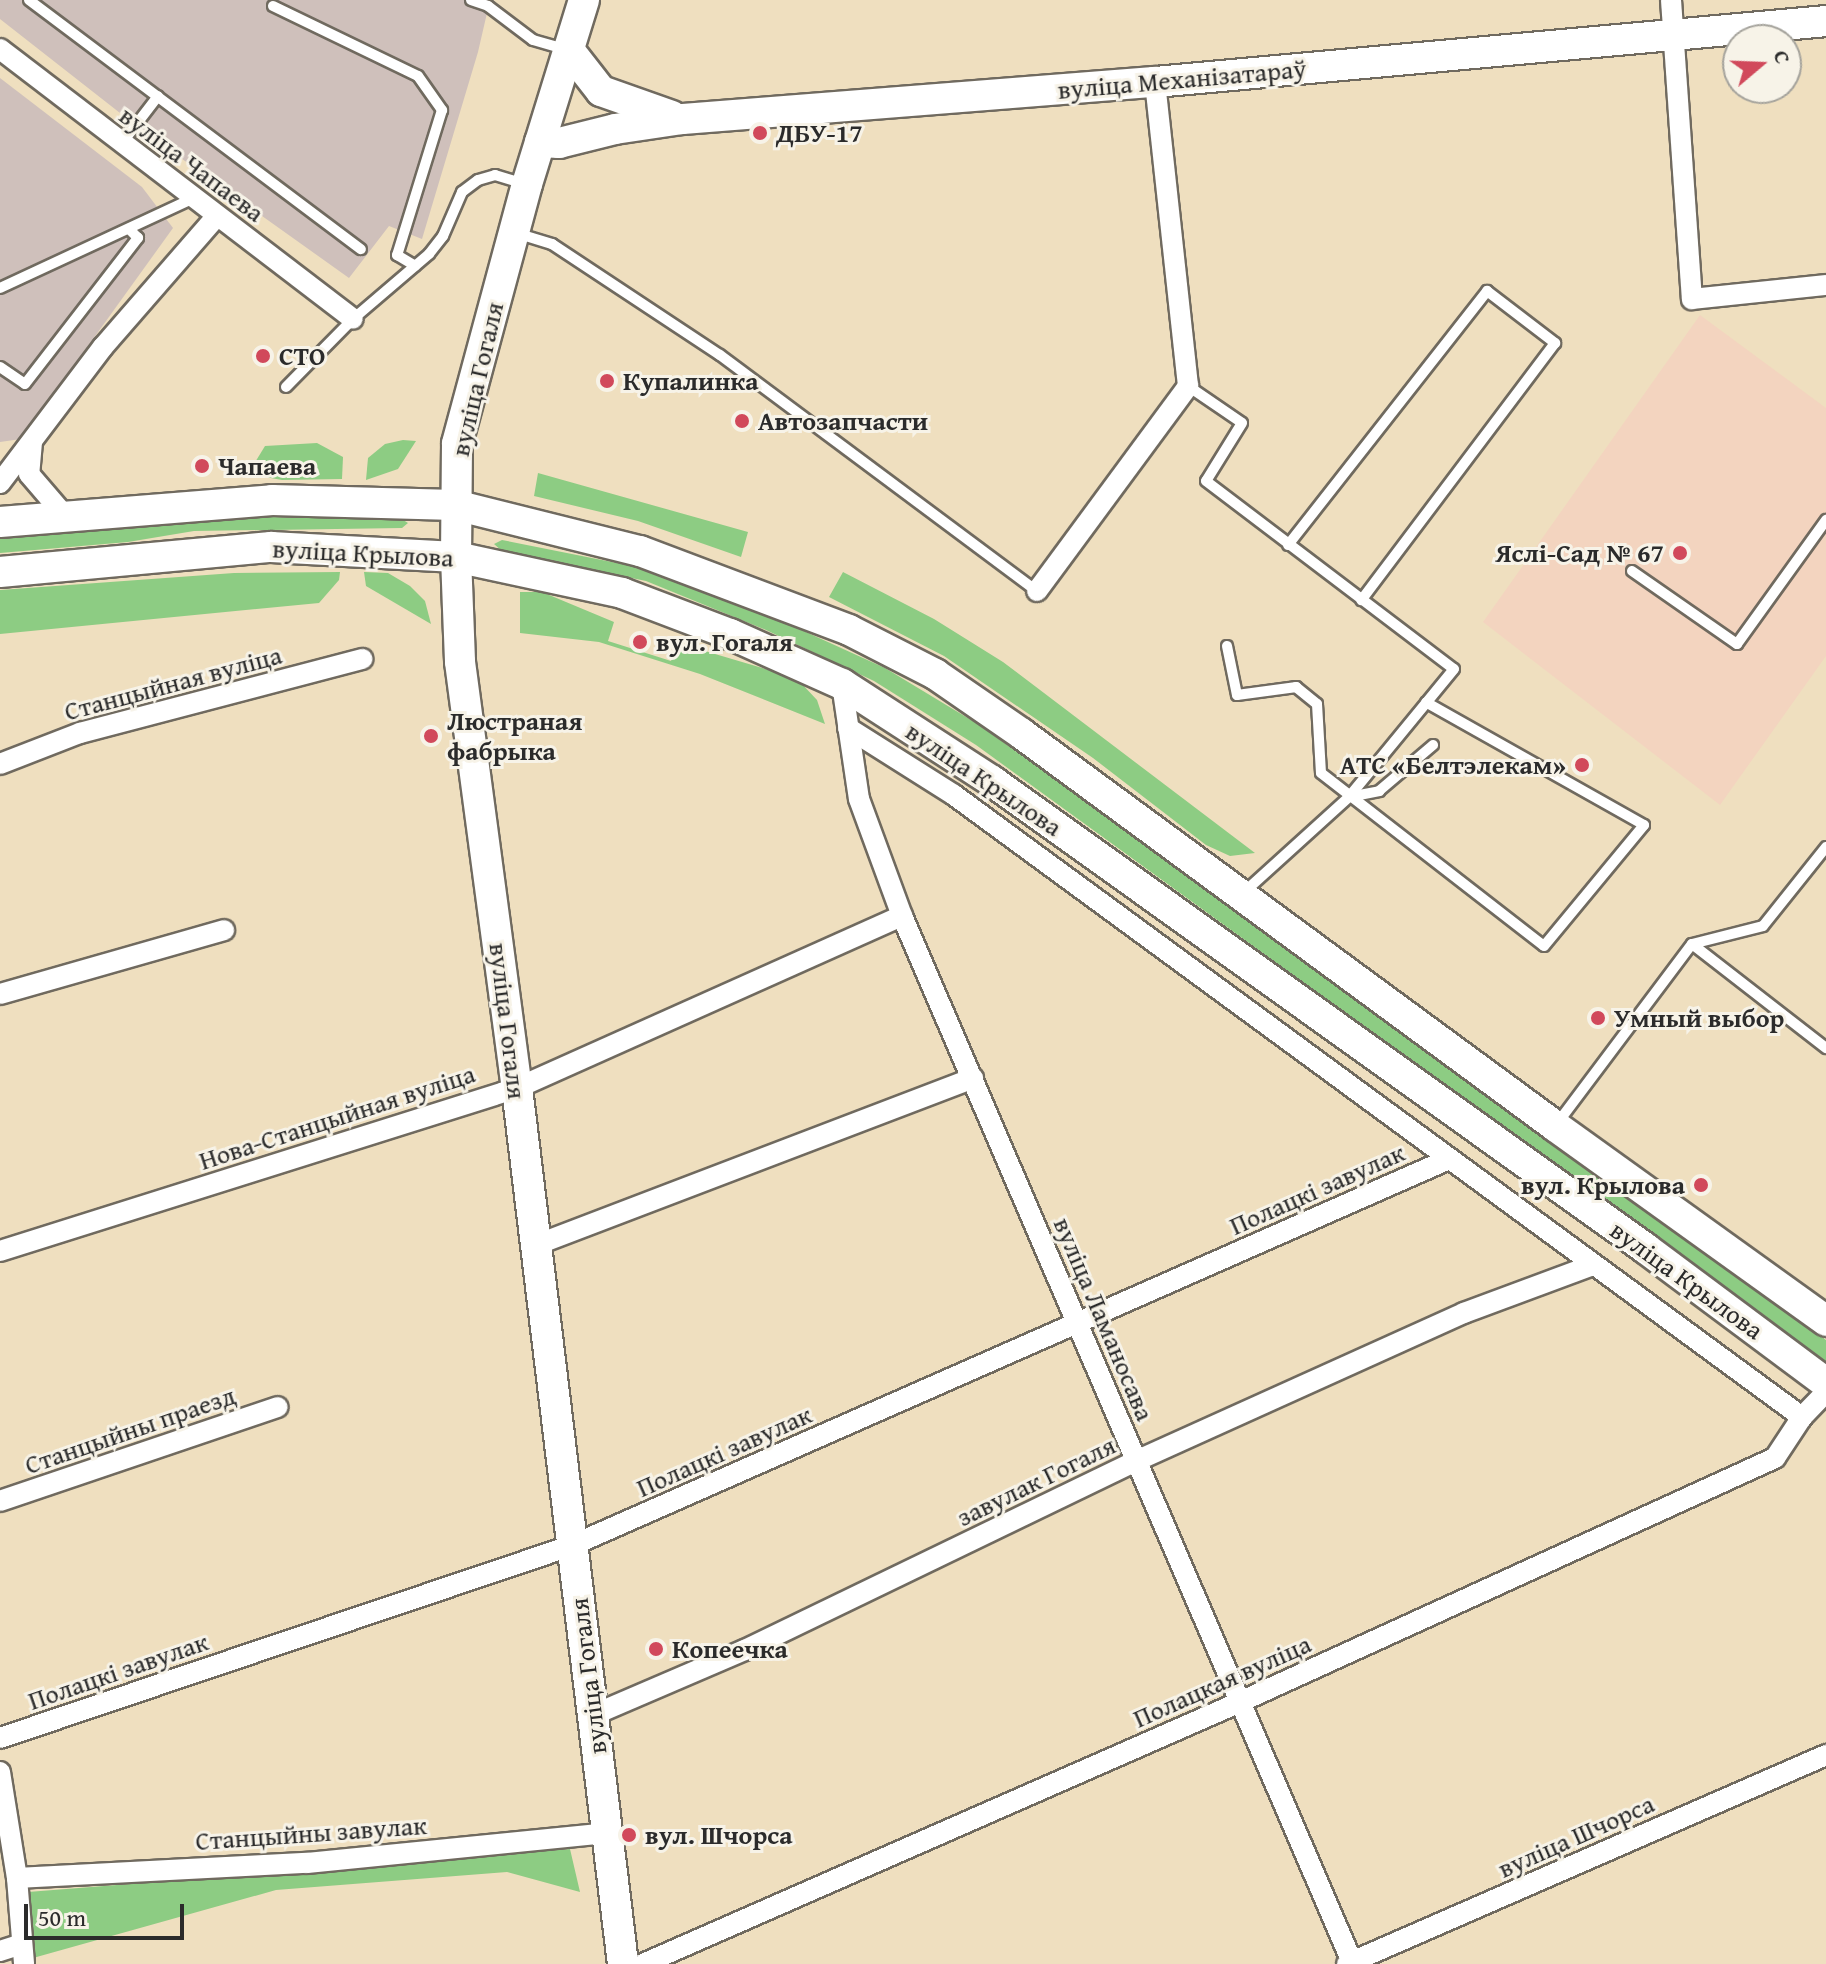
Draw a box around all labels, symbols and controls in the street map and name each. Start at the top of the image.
north arrow [1722,24,1802,104]
text: С [1766,46,1800,68]
street label: вуліца Механізатараў [1056,53,1308,105]
street label: вуліца Чапаева [114,99,270,229]
place label: ДБУ-17 [776,117,863,149]
marker: ДБУ-17 [751,124,769,142]
street label: вуліца Гогаля [444,299,510,459]
place label: СТО [279,340,325,372]
marker: СТО [254,347,272,365]
place label: Купалинка [623,365,759,397]
marker: Купалинка [598,372,616,390]
place label: Автозапчасти [758,405,928,437]
marker: Автозапчасти [733,412,751,430]
place label: Чапаева [218,450,316,482]
marker: Чапаева [193,457,211,475]
street label: вуліца Крылова [272,533,454,573]
place label: Яслі-Сад № 67 [1495,537,1664,569]
marker: Яслі-Сад № 67 [1671,544,1689,562]
place label: вул. Гогаля [656,626,793,658]
marker: вул. Гогаля [631,633,649,651]
street label: Станцыйная вуліца [61,639,285,727]
place label: Люстраная фабрыка [447,705,582,766]
street label: вуліца Крылова [900,715,1068,843]
marker: Люстраная фабрыка [422,727,440,745]
place label: АТС «Белтэлекам» [1340,749,1566,781]
marker: АТС «Белтэлекам» [1573,756,1591,774]
street label: вуліца Гогаля [483,941,533,1101]
place label: Умный выбор [1614,1002,1784,1034]
marker: Умный выбор [1589,1009,1607,1027]
street label: Нова-Станцыйная вуліца [195,1058,479,1176]
street label: Полацкі завулак [1225,1137,1409,1241]
place label: вул. Крылова [1521,1169,1685,1201]
marker: вул. Крылова [1692,1176,1710,1194]
street label: вуліца Ламаносава [1047,1213,1161,1425]
street label: вуліца Крылова [1605,1214,1769,1346]
street label: Станцыйны праезд [21,1379,239,1481]
street label: Полацкі завулак [632,1399,816,1503]
street label: завулак Гогаля [952,1429,1120,1533]
street label: вуліца Гогаля [563,1596,613,1756]
street label: Полацкі завулак [24,1626,212,1716]
street label: Полацкая вуліца [1128,1628,1316,1734]
place label: Копеечка [672,1633,788,1665]
marker: Копеечка [647,1640,665,1658]
street label: вуліца Шчорса [1493,1788,1659,1884]
street label: Станцыйны завулак [194,1809,428,1857]
place label: вул. Шчорса [645,1819,793,1851]
marker: вул. Шчорса [620,1826,638,1844]
scale bar [28,1888,188,1938]
text: 50 m [38,1900,86,1935]

